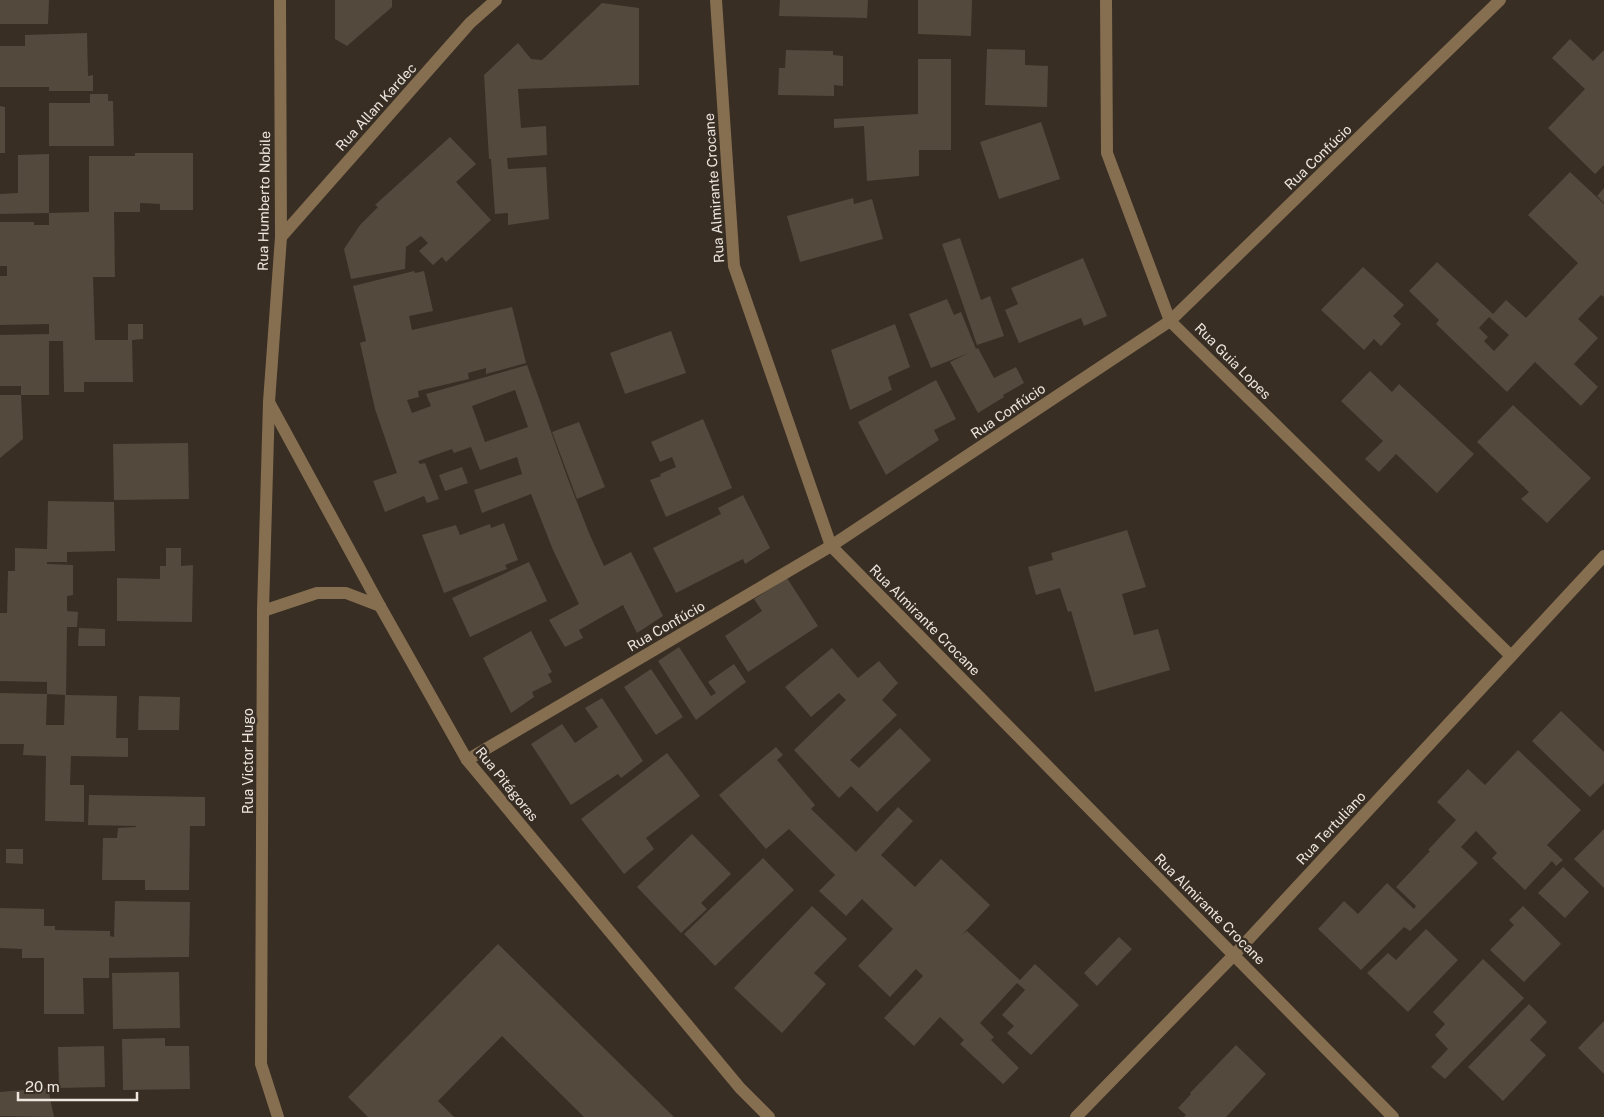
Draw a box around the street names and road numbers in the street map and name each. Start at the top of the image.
street label: Rua Allan Kardec [332,60,420,154]
street label: Rua Almirante Crocane [701,113,727,263]
street label: Rua Confúcio [1281,121,1355,193]
street label: Rua Humberto Nobile [255,131,273,271]
street label: Rua Guia Lopes [1192,320,1274,402]
street label: Rua Confúcio [968,380,1048,442]
street label: Rua Almirante Crocane [866,561,984,679]
street label: Rua Confúcio [625,597,708,655]
street label: Rua Victor Hugo [240,708,256,814]
street label: Rua Pitágoras [472,744,542,824]
street label: Rua Tertuliano [1293,788,1369,868]
street label: Rua Almirante Crocane [1151,850,1269,968]

